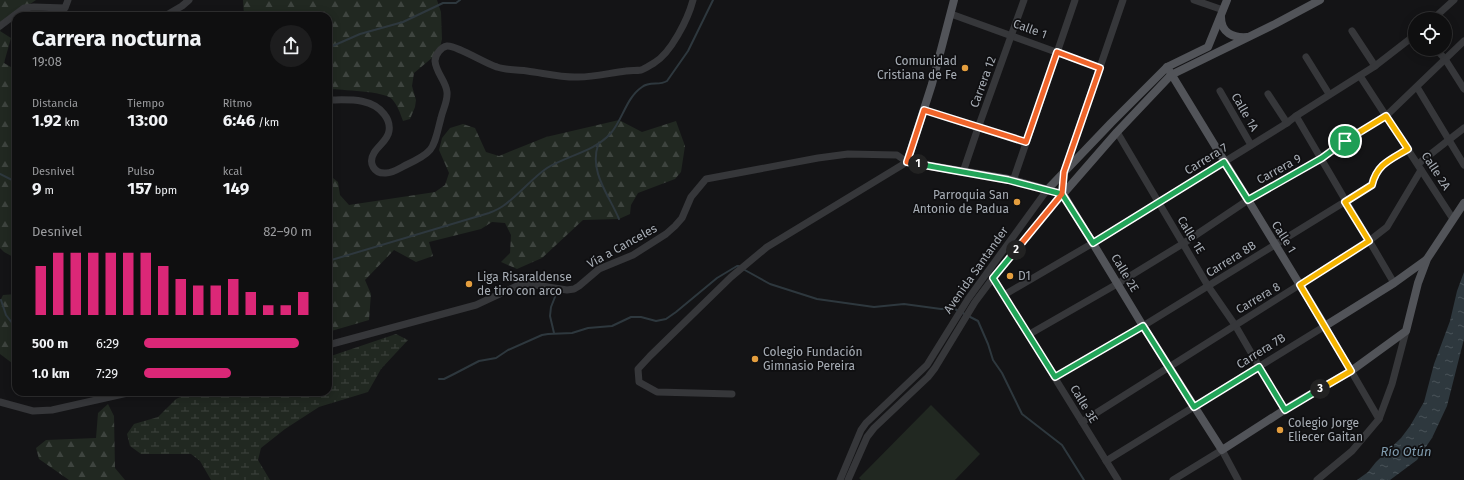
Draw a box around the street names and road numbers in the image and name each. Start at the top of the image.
street label: Calle 1 [1011,16,1049,42]
street label: Carrera 12 [967,54,999,110]
street label: Calle 1A [1228,90,1262,134]
street label: Carrera 7 [1182,140,1230,178]
street label: Calle 2A [1419,149,1454,193]
street label: Carrera 9 [1254,151,1304,187]
street label: Calle 1E [1174,214,1208,256]
street label: Calle 1 [1269,218,1299,256]
street label: Vía a Canceles [585,221,660,271]
street label: Avenida Santander [941,224,1011,316]
street label: Carrera 8B [1203,238,1259,280]
street label: Calle 2E [1108,251,1142,295]
street label: Carrera 8 [1233,279,1283,317]
street label: Carrera 7B [1234,330,1288,372]
street label: Calle 3E [1067,382,1101,426]

